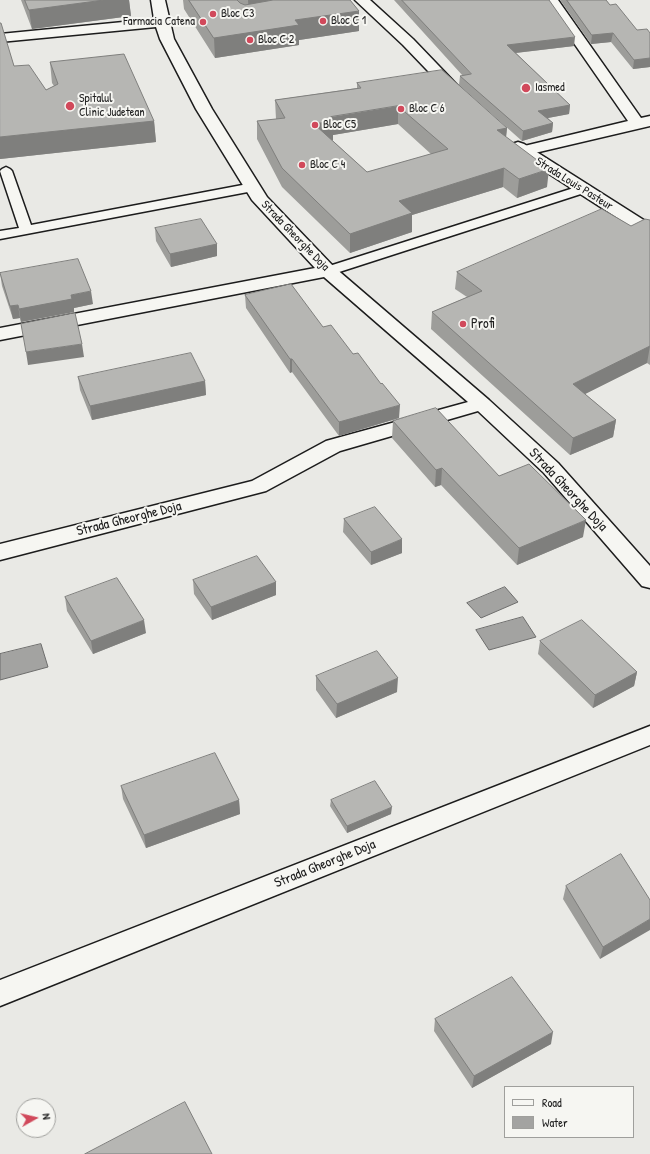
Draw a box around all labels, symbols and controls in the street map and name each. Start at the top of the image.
place label: Bloc C3 [221,7,254,21]
marker: Bloc C3 [208,9,218,19]
place label: Bloc C 1 [331,14,366,28]
place label: Farmacia Catena [123,15,195,29]
marker: Bloc C 1 [318,16,328,26]
marker: Farmacia Catena [198,17,208,27]
place label: Bloc C 2 [258,33,294,47]
marker: Bloc C 2 [245,35,255,45]
place label: Iasmed [535,81,565,95]
marker: Iasmed [520,82,532,94]
place label: Spitalul Clinic Judetean [79,92,145,120]
marker: Spitalul Clinic Judetean [64,100,76,112]
place label: Bloc C 6 [409,102,445,116]
marker: Bloc C 6 [396,104,406,114]
place label: Bloc C5 [323,118,356,132]
marker: Bloc C5 [310,120,320,130]
street label: Strada Louis Pasteur [533,154,615,214]
place label: Bloc C 4 [310,158,345,172]
marker: Bloc C 4 [297,160,307,170]
street label: Strada Gheorghe Doja [258,198,332,274]
place label: Profi [471,316,494,332]
marker: Profi [458,319,468,329]
street label: Strada Gheorghe Doja [525,445,611,535]
street label: Strada Gheorghe Doja [75,498,183,540]
street label: Strada Gheorghe Doja [272,836,378,892]
legend [504,1086,634,1138]
text: Road [542,1094,562,1111]
north arrow [16,1098,56,1138]
text: N [40,1113,54,1120]
text: Water [542,1114,568,1131]

